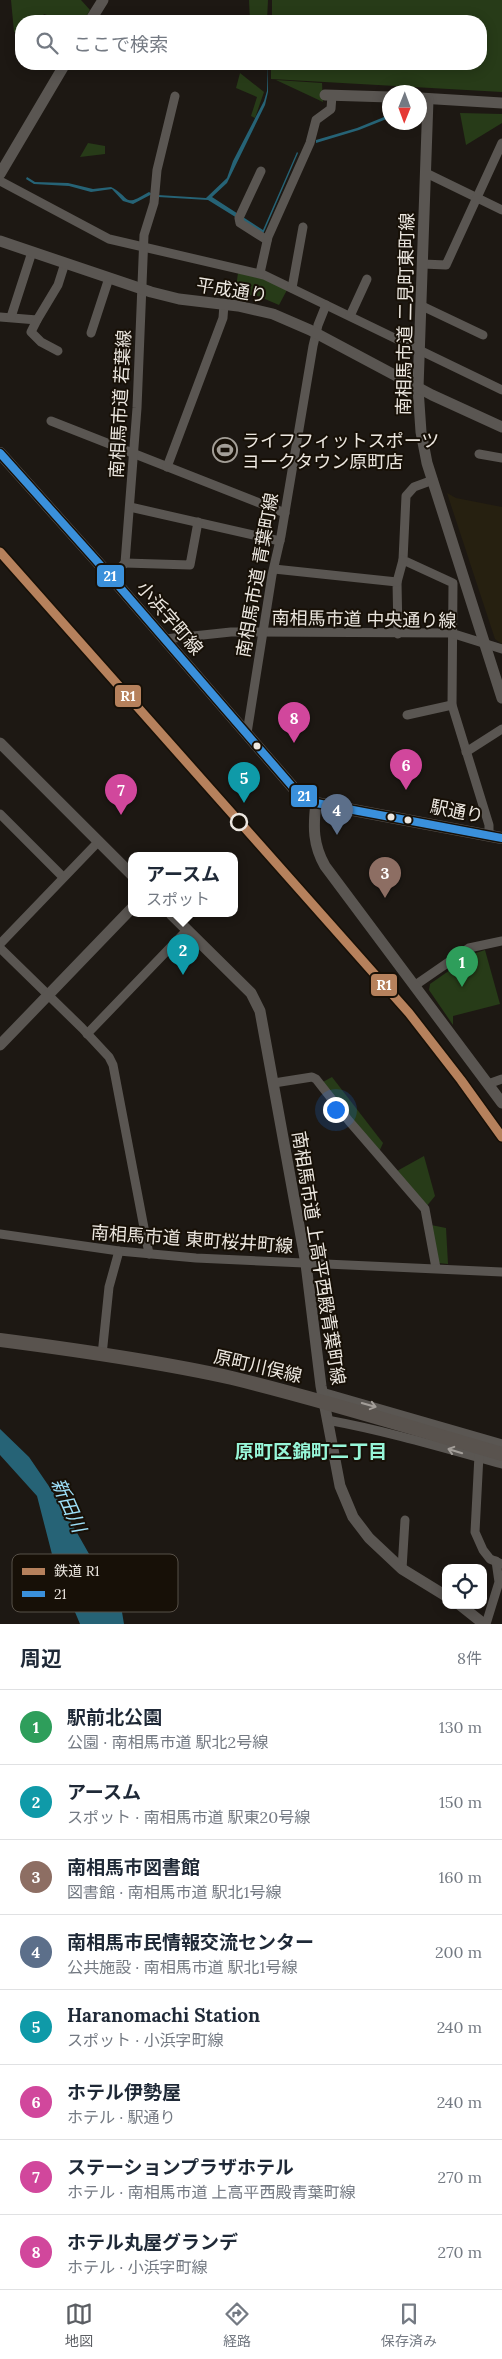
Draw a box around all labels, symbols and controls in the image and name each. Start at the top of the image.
search box [15,15,487,70]
icon: search [33,29,61,57]
text: ここで検索 [73,32,168,56]
north arrow [382,85,427,130]
street label: 南相馬市道 二見町東町線 [392,212,418,416]
street label: 平成通り [195,273,269,307]
street label: 南相馬市道 若葉線 [105,329,135,479]
place label: ライフフィットスポーツ ヨークタウン原町店 [242,429,439,473]
sports icon: ライフフィットスポーツ ヨークタウン原町店 [212,437,238,463]
street label: 南相馬市道 青葉町線 [231,491,283,659]
line badge: 21 [96,564,125,588]
text: 21 [103,567,117,585]
street label: 小浜字町線 [132,576,208,660]
street label: 南相馬市道 中央通り線 [271,606,457,632]
line badge: R1 [114,684,142,708]
text: R1 [120,687,136,705]
pin: 8 [278,702,310,743]
unlabelled marker [252,741,262,751]
pin: 6 [390,749,422,790]
pin: 5 [228,762,260,803]
pin: 7 [105,774,137,815]
line badge: 21 [290,784,318,808]
text: 21 [297,787,311,805]
pin: 4 [321,794,353,835]
street label: 駅通り [428,795,486,827]
unlabelled marker [386,812,396,822]
unlabelled marker [230,813,248,831]
unlabelled marker [403,815,413,825]
popup [128,852,238,917]
pin: 3 [369,857,401,898]
text: アースム [146,862,220,886]
text: スポット [146,889,210,909]
pin: 2 [167,934,199,975]
pin: 1 [446,946,478,987]
line badge: R1 [370,973,398,997]
text: R1 [376,976,392,994]
your location [323,1097,349,1123]
street label: 南相馬市道 上高平西殿青葉町線 [288,1129,350,1387]
street label: 南相馬市道 東町桜井町線 [90,1220,294,1258]
street label: 原町川俣線 [212,1345,304,1387]
one-way arrow [361,1401,377,1411]
district label: 原町区錦町二丁目 [235,1439,387,1463]
one-way arrow [447,1446,463,1456]
water label: 新田川 [46,1474,92,1538]
legend [12,1554,178,1612]
text: 鉄道 R1 [54,1562,100,1580]
map controls [442,1564,487,1609]
button: locate [442,1564,487,1609]
text: 21 [54,1585,67,1603]
text: 周辺 [20,1645,62,1672]
text: 8件 [457,1648,482,1668]
text: 駅前北公園 [67,1705,162,1729]
text: 1 [33,1717,39,1737]
text: 130 m [439,1717,482,1737]
text: 公園 · 南相馬市道 駅北2号線 [67,1732,268,1752]
text: アースム [67,1780,141,1804]
text: 2 [32,1792,40,1812]
text: 150 m [439,1792,482,1812]
text: スポット · 南相馬市道 駅東20号線 [67,1807,310,1827]
text: 南相馬市図書館 [67,1855,200,1879]
text: 3 [32,1867,40,1887]
text: 160 m [438,1867,482,1887]
text: 図書館 · 南相馬市道 駅北1号線 [67,1882,281,1902]
text: 南相馬市民情報交流センター [67,1930,314,1954]
text: 4 [32,1942,40,1962]
text: 200 m [435,1942,482,1962]
text: 公共施設 · 南相馬市道 駅北1号線 [67,1957,297,1977]
text: Haranomachi Station [67,2003,260,2027]
text: 5 [32,2017,40,2037]
text: 240 m [437,2017,482,2037]
text: スポット · 小浜字町線 [67,2030,223,2050]
text: ホテル伊勢屋 [67,2080,181,2104]
text: 6 [31,2092,41,2112]
text: 240 m [437,2092,482,2112]
text: ホテル · 駅通り [67,2107,175,2127]
text: ステーションプラザホテル [67,2155,294,2179]
text: 7 [32,2167,40,2187]
text: 270 m [438,2167,482,2187]
text: ホテル · 南相馬市道 上高平西殿青葉町線 [67,2182,356,2202]
text: ホテル丸屋グランデ [67,2230,238,2254]
text: 8 [31,2242,41,2262]
text: 270 m [438,2242,482,2262]
text: ホテル · 小浜字町線 [67,2257,207,2277]
tab: 地図 [65,2300,93,2350]
tab: 経路 [223,2300,251,2350]
tab: 保存済み [381,2300,437,2350]

